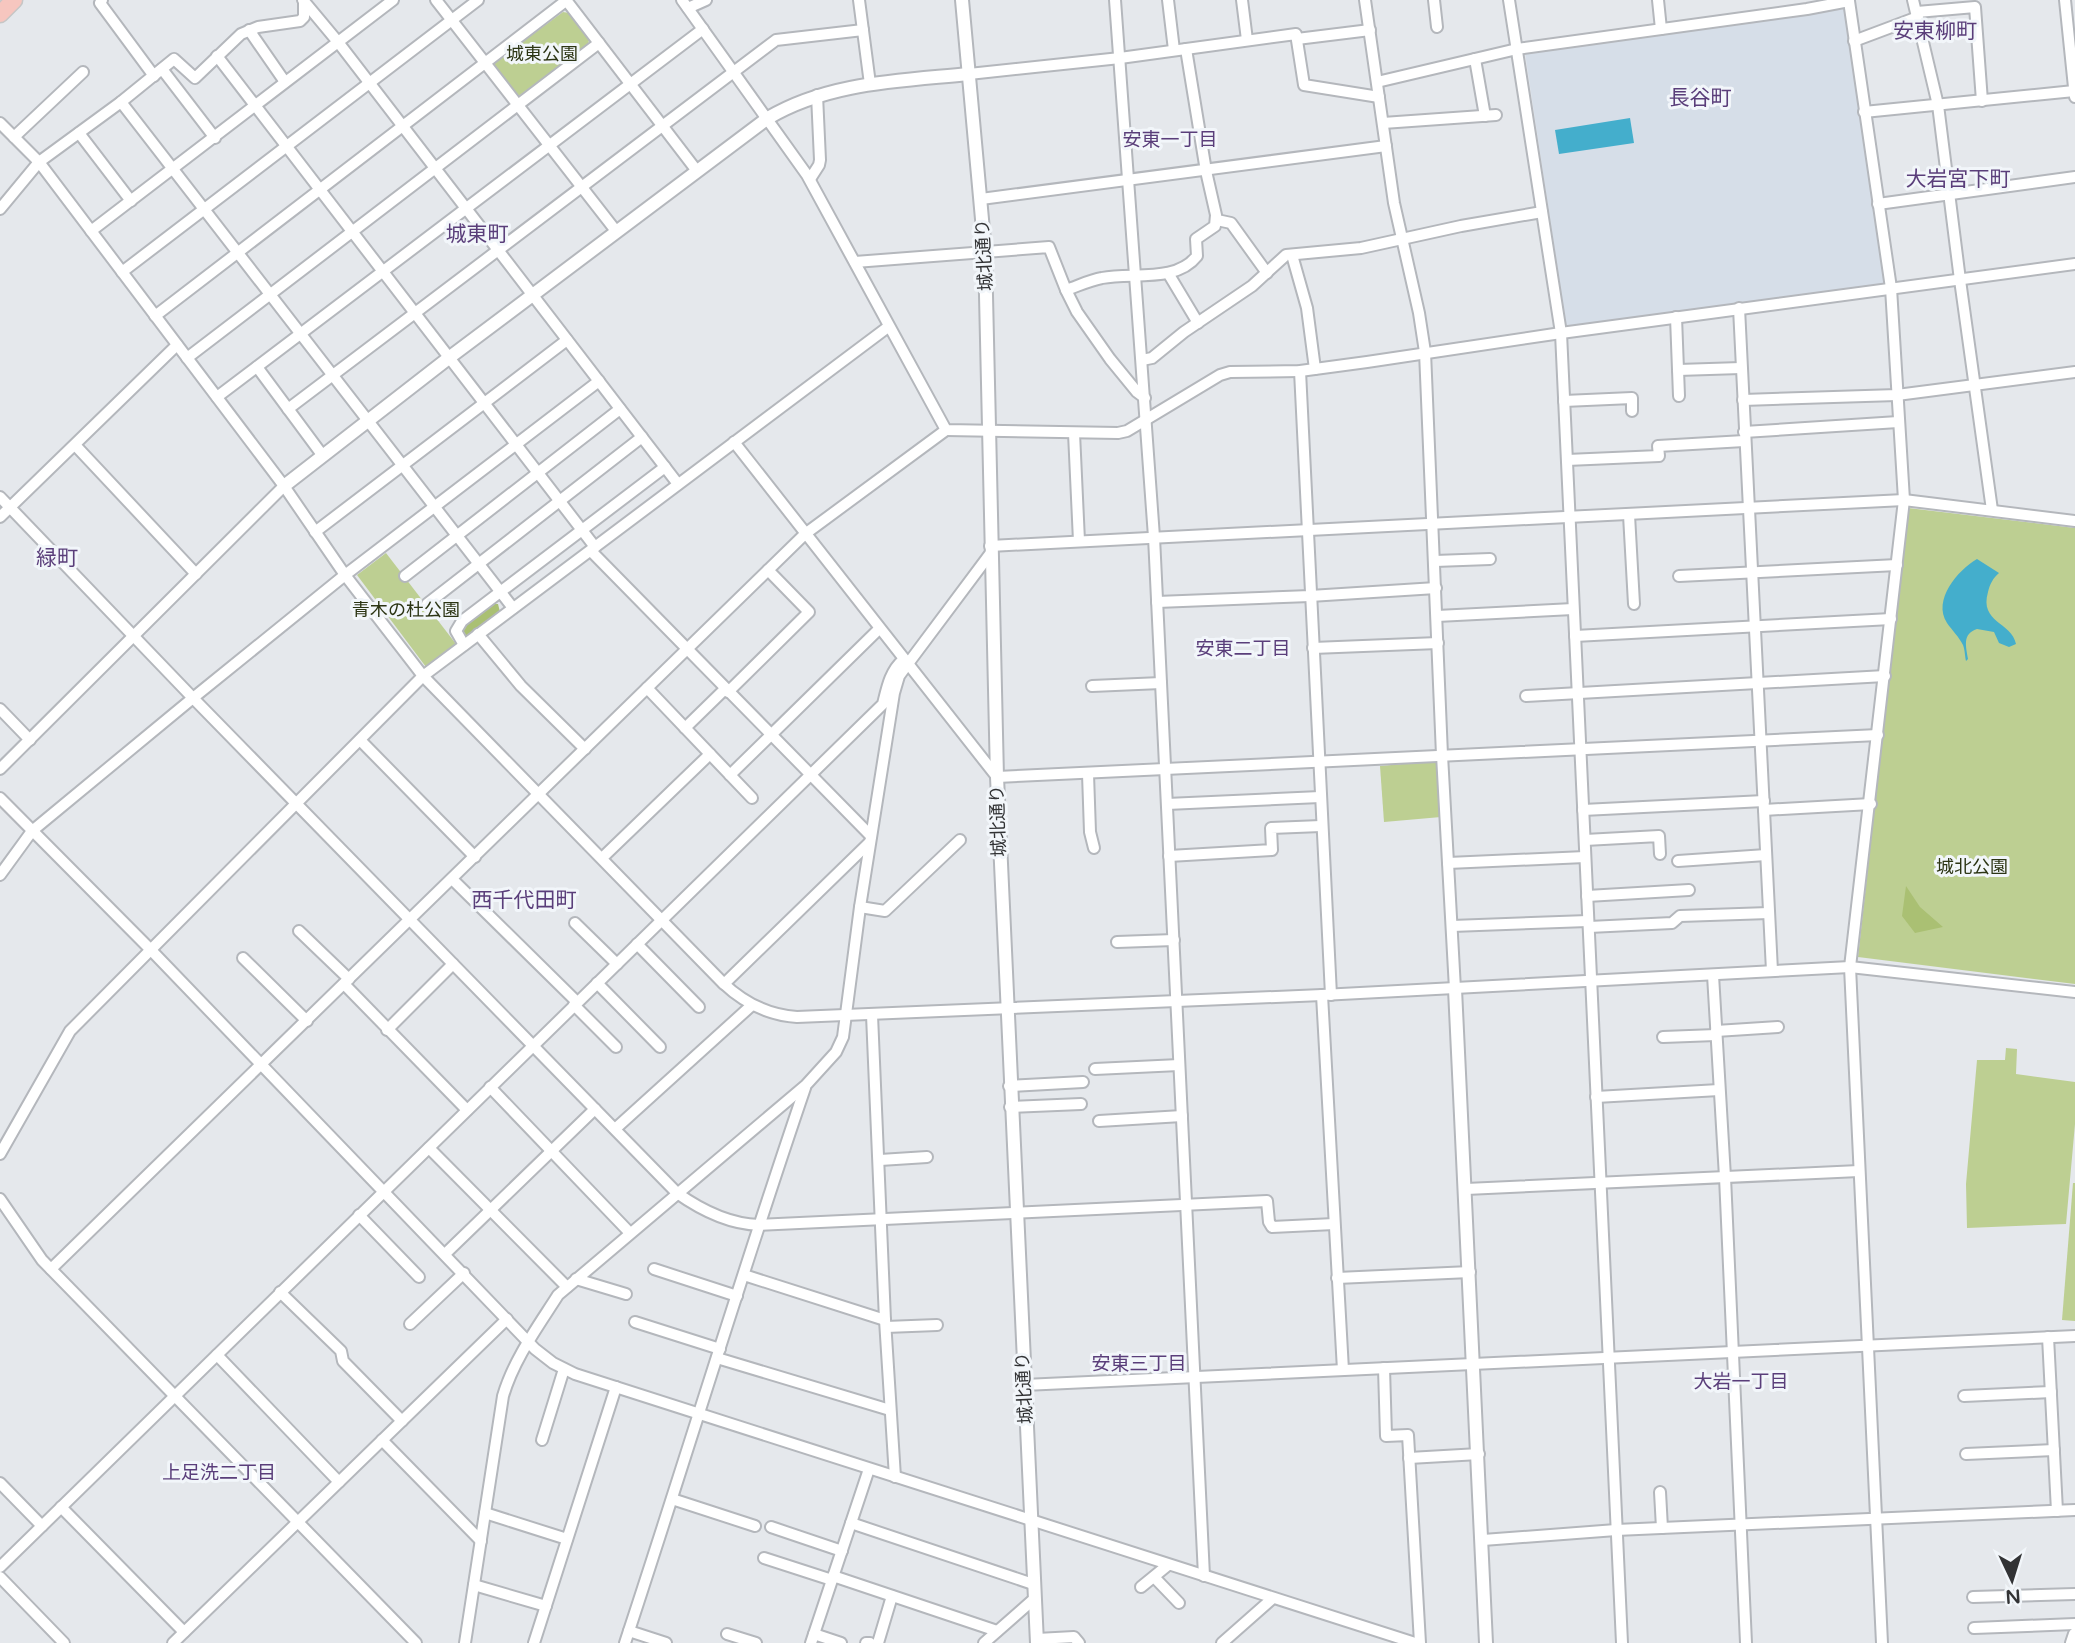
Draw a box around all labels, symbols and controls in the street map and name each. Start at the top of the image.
district label: 安東柳町 [1893,19,1977,44]
park label: 城東公園 [506,43,578,65]
district label: 長谷町 [1669,86,1732,111]
district label: 安東一丁目 [1122,129,1218,151]
district label: 大岩宮下町 [1906,167,2011,192]
street label: 城北通り [971,218,997,292]
district label: 城東町 [446,222,509,247]
district label: 緑町 [36,546,78,571]
park label: 青木の杜公園 [352,599,460,621]
district label: 安東二丁目 [1195,638,1291,660]
street label: 城北通り [986,785,1010,857]
park label: 城北公園 [1936,856,2008,878]
district label: 西千代田町 [472,888,577,913]
street label: 城北通り [1011,1351,1037,1425]
district label: 安東三丁目 [1091,1353,1187,1375]
district label: 大岩一丁目 [1693,1371,1789,1393]
district label: 上足洗二丁目 [162,1462,276,1484]
north arrow [1977,1545,2047,1615]
text: N [2005,1584,2021,1607]

